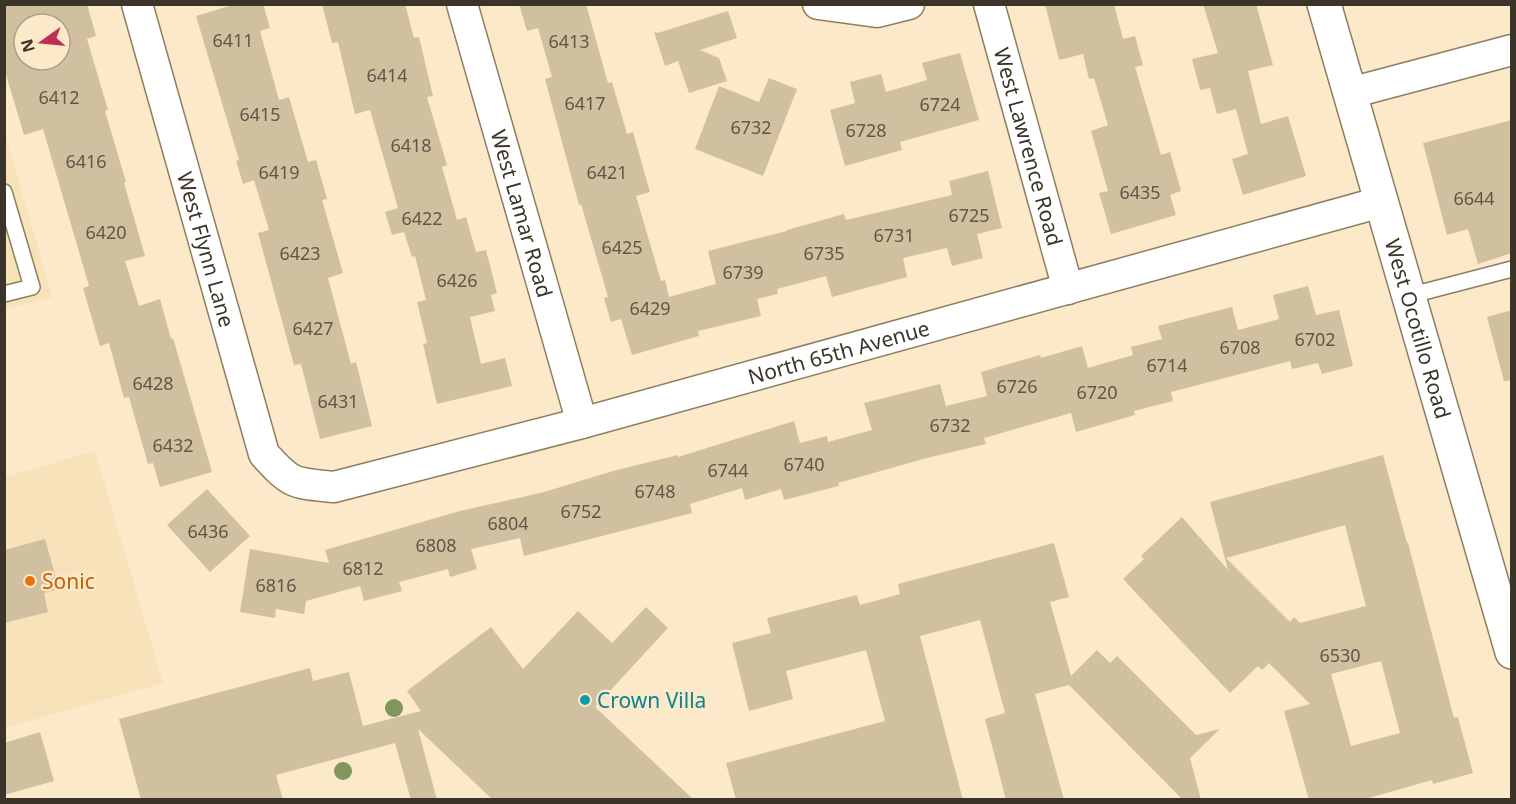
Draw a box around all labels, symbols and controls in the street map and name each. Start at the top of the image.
north arrow [12,12,72,72]
house number: 6411 [212,28,254,52]
house number: 6413 [548,29,590,53]
text: N [15,37,40,55]
street label: West Lawrence Road [988,44,1069,249]
house number: 6414 [366,63,408,87]
house number: 6412 [38,85,80,109]
house number: 6417 [564,91,606,115]
house number: 6724 [919,92,961,116]
house number: 6415 [239,102,281,126]
house number: 6732 [730,115,772,139]
house number: 6728 [845,118,887,142]
street label: West Lamar Road [485,127,559,301]
house number: 6418 [390,133,432,157]
house number: 6416 [65,149,107,173]
house number: 6419 [258,160,300,184]
house number: 6421 [586,160,628,184]
street label: West Flynn Lane [171,169,241,330]
house number: 6435 [1119,180,1161,204]
house number: 6644 [1453,186,1495,210]
house number: 6725 [948,203,990,227]
house number: 6422 [401,206,443,230]
house number: 6420 [85,220,127,244]
house number: 6731 [873,223,915,247]
house number: 6425 [601,235,643,259]
street label: West Ocotillo Road [1379,235,1458,422]
house number: 6423 [279,241,321,265]
house number: 6735 [803,241,845,265]
house number: 6739 [722,260,764,284]
house number: 6426 [436,268,478,292]
house number: 6429 [629,296,671,320]
street label: North 65th Avenue [745,314,933,390]
house number: 6427 [292,316,334,340]
house number: 6702 [1294,327,1336,351]
house number: 6708 [1219,335,1261,359]
house number: 6714 [1146,353,1188,377]
house number: 6428 [132,371,174,395]
house number: 6726 [996,374,1038,398]
house number: 6720 [1076,380,1118,404]
house number: 6431 [317,389,359,413]
house number: 6732 [929,413,971,437]
house number: 6432 [152,433,194,457]
house number: 6740 [783,452,825,476]
house number: 6744 [707,458,749,482]
house number: 6748 [634,479,676,503]
house number: 6752 [560,499,602,523]
house number: 6804 [487,511,529,535]
house number: 6436 [187,519,229,543]
house number: 6808 [415,533,457,557]
house number: 6812 [342,556,384,580]
place label: Sonic [42,567,95,595]
house number: 6816 [255,573,297,597]
marker: Sonic [23,574,37,588]
house number: 6530 [1319,643,1361,667]
place label: Crown Villa [597,686,706,714]
marker: Crown Villa [578,693,592,707]

